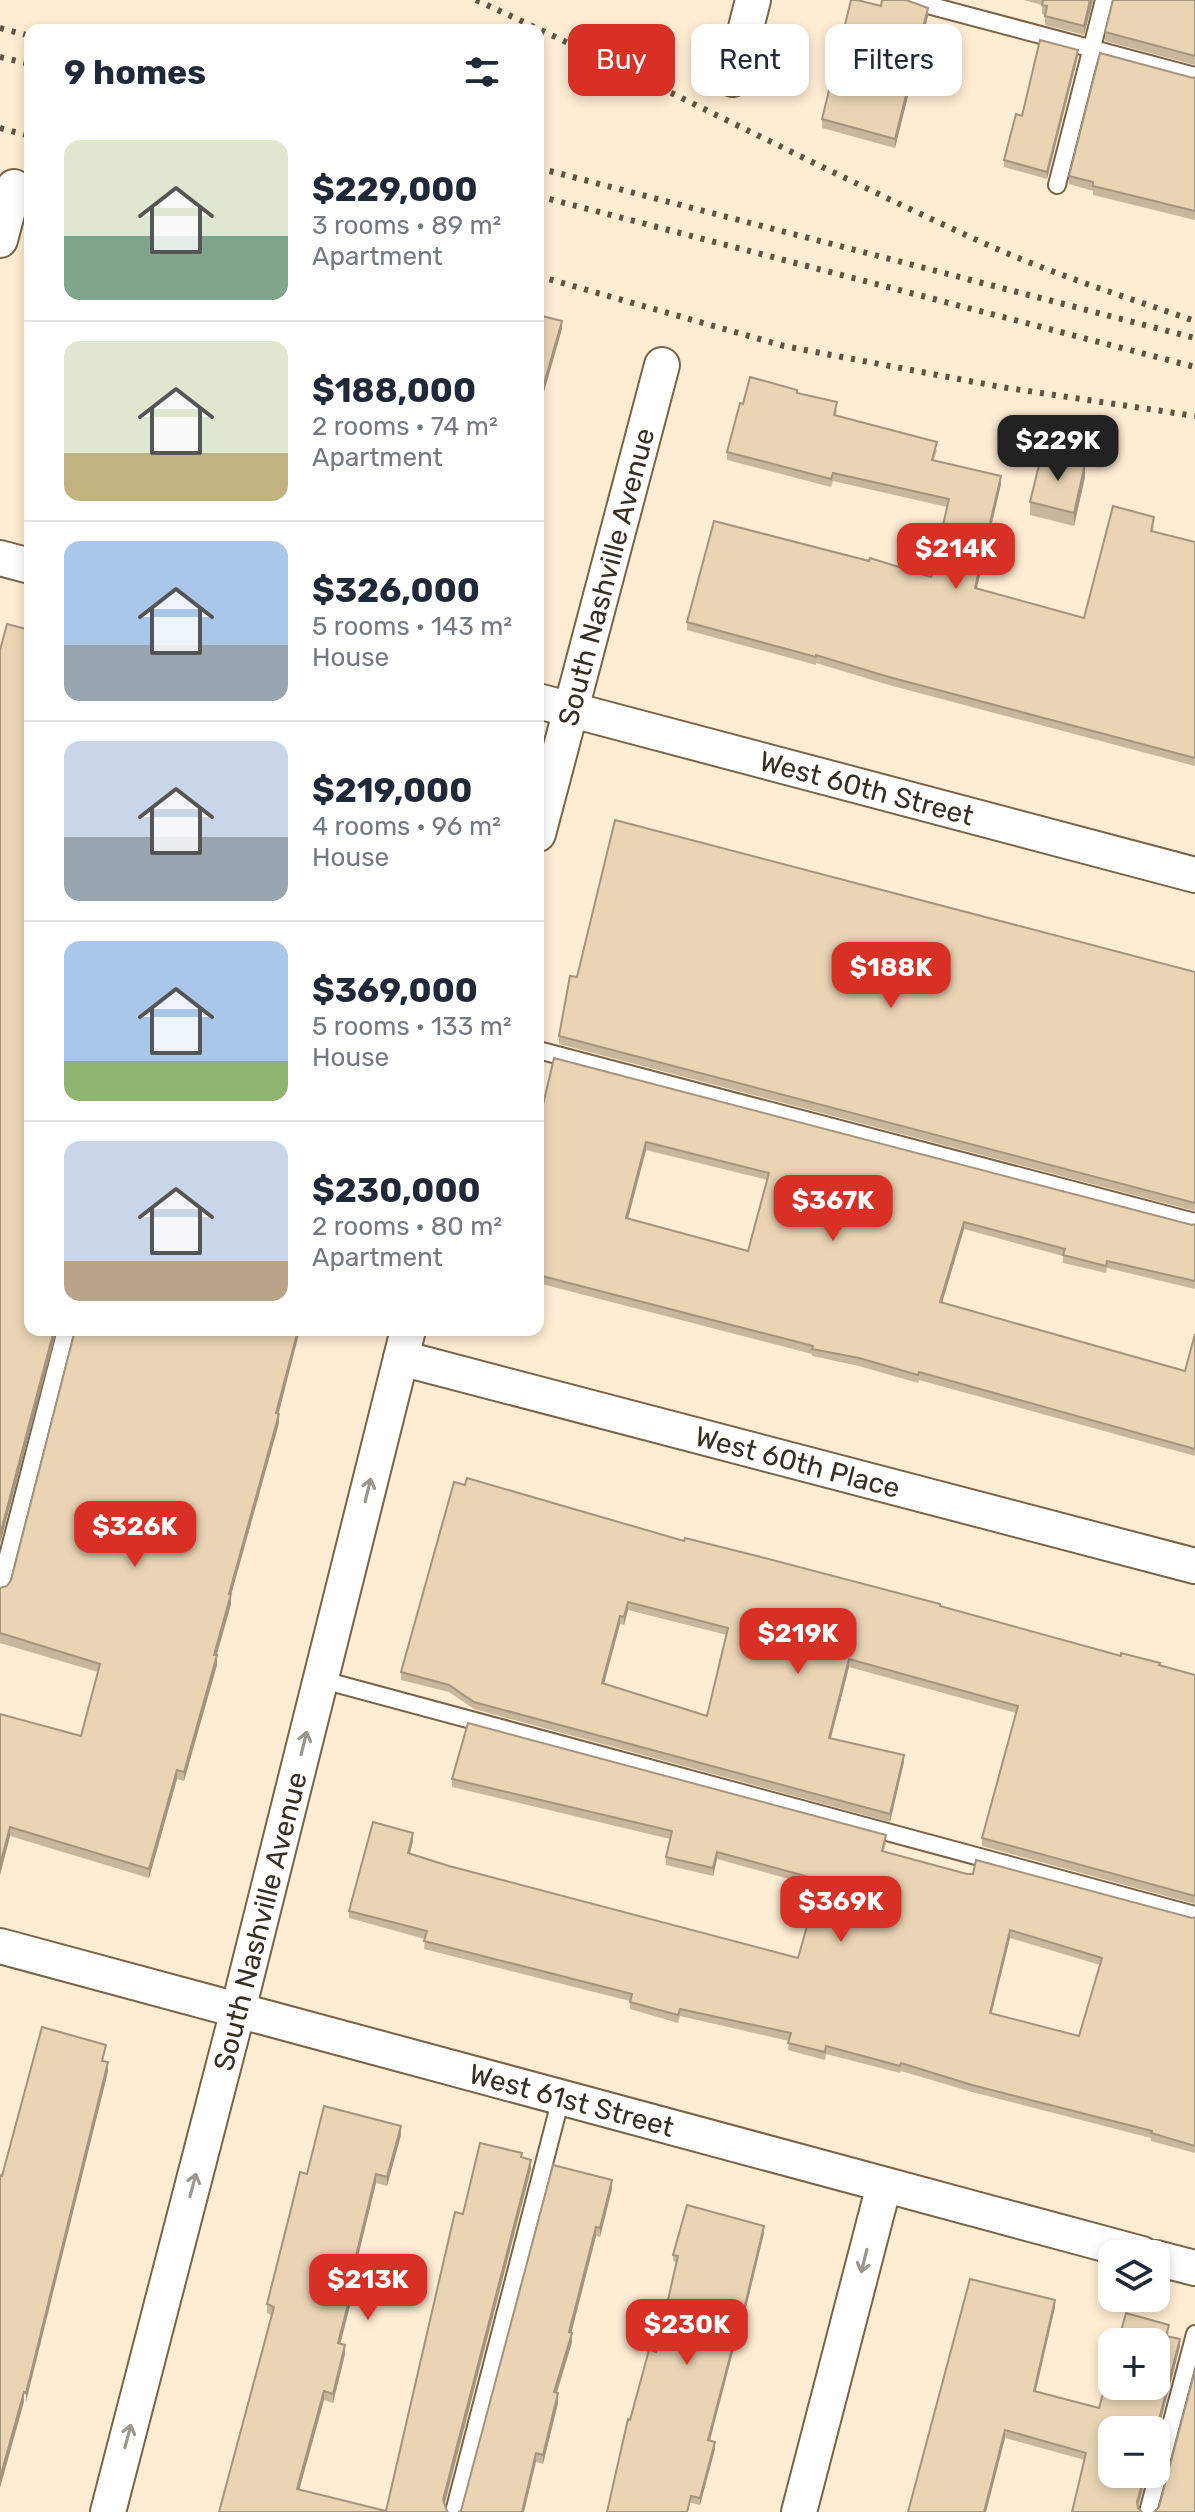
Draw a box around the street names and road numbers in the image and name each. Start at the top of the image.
street label: South Nashville Avenue [551,424,661,729]
street label: West 60th Street [756,744,977,832]
street label: West 60th Place [692,1419,904,1505]
street label: South Nashville Avenue [206,1768,313,2074]
street label: West 61st Street [465,2057,678,2144]

